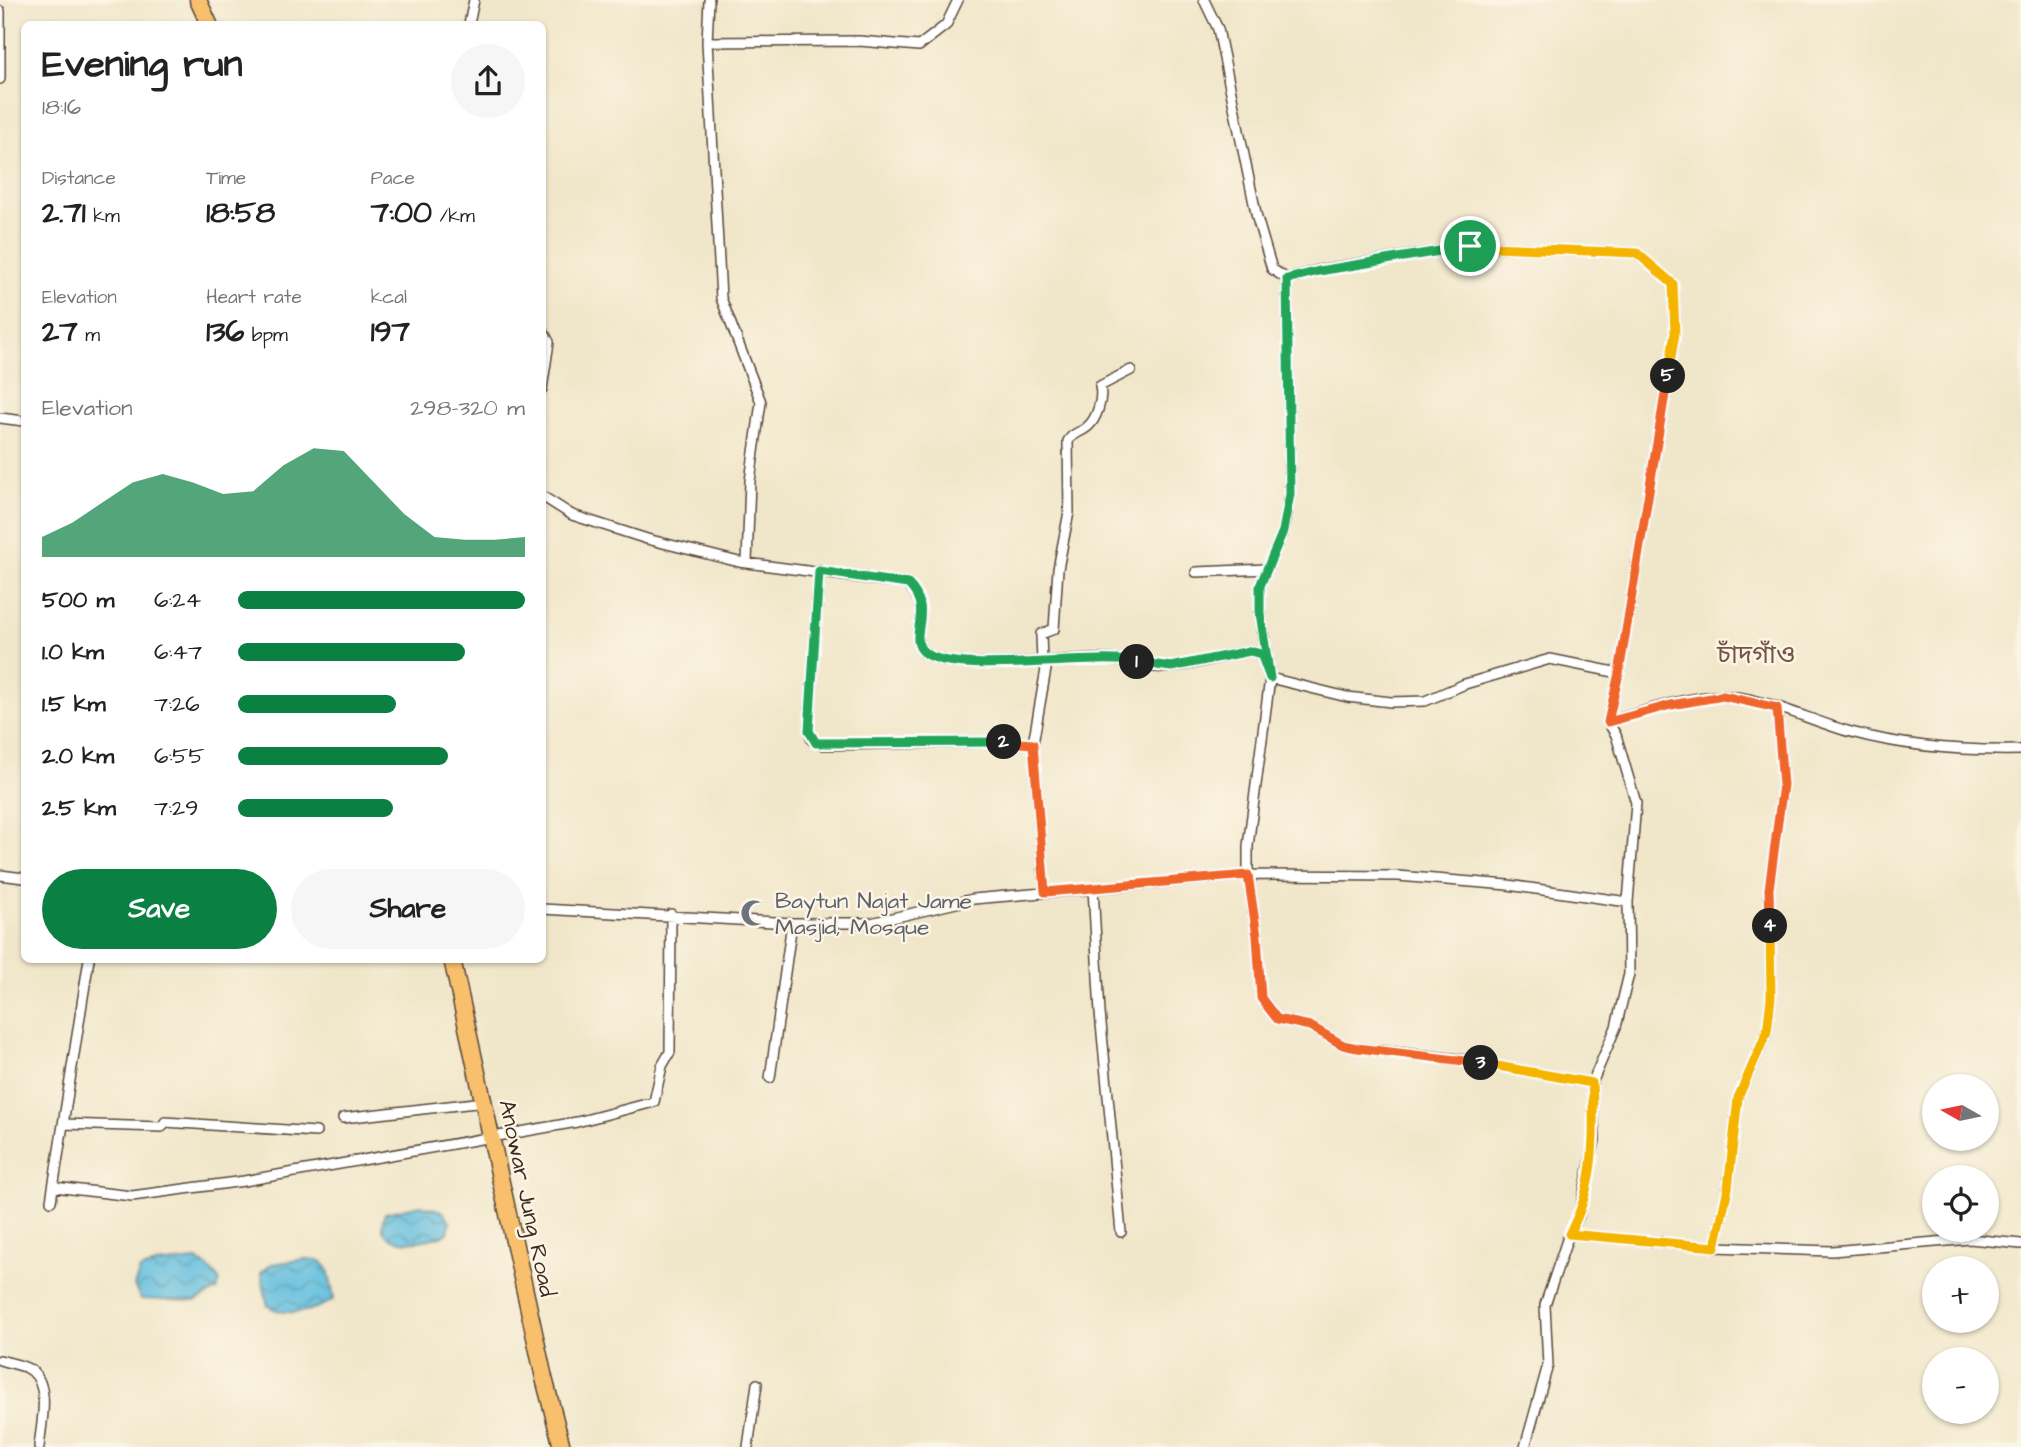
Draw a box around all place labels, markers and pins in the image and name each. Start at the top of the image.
pin [1440,216,1500,276]
pin: 5 [1650,358,1686,394]
pin: 1 [1120,644,1154,680]
pin: 2 [986,724,1021,760]
place label: Baytun Najat Jame Masjid, Mosque [775,885,972,943]
mosque icon: Baytun Najat Jame Masjid, Mosque [739,898,769,928]
pin: 4 [1752,908,1788,944]
pin: 3 [1464,1046,1498,1080]

